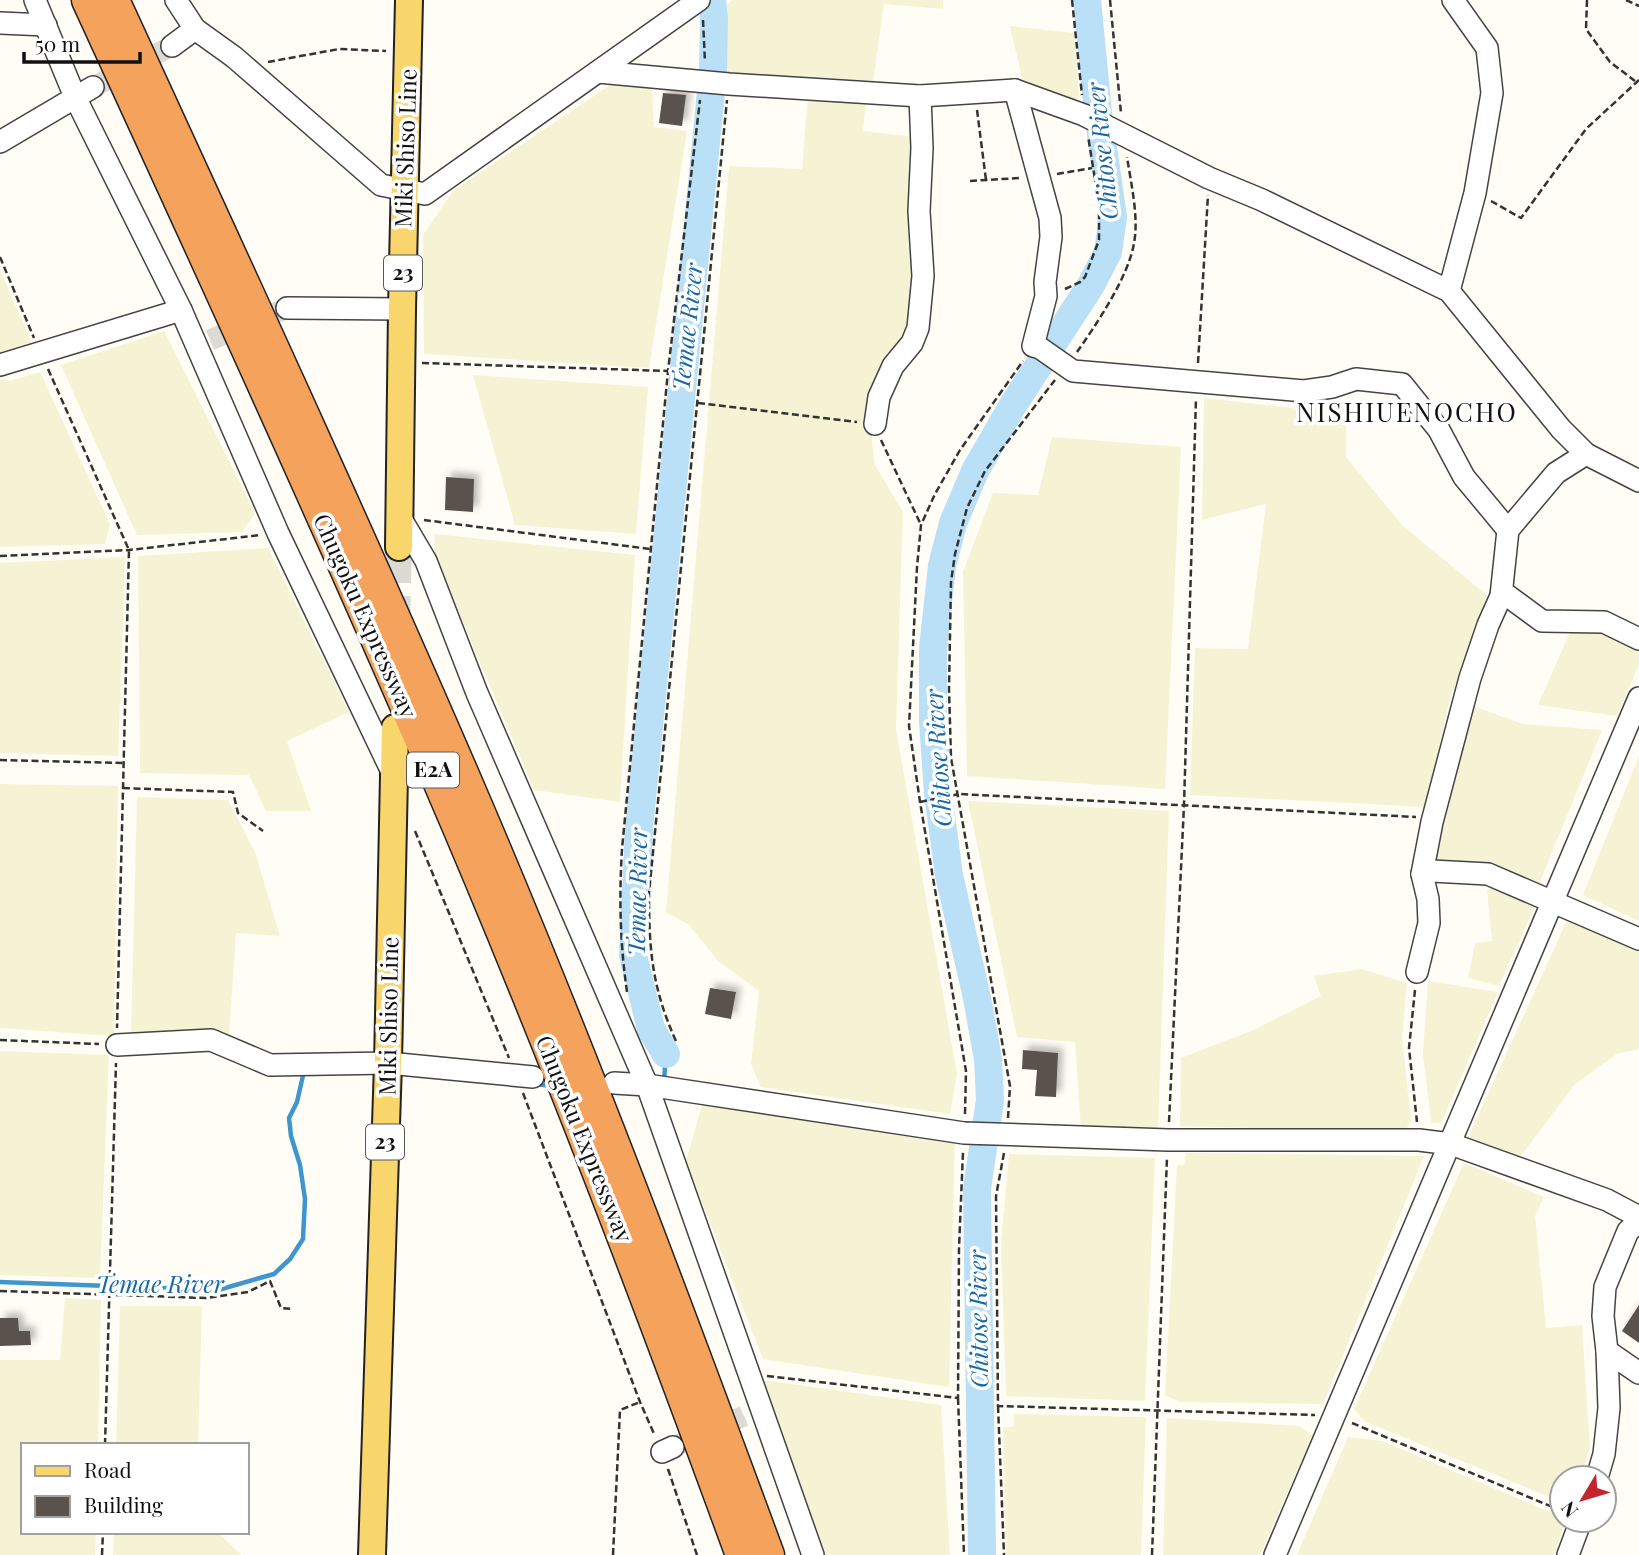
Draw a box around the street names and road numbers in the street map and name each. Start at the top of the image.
street label: Miki Shiso Line [386,68,423,228]
road number: 23 [384,256,422,290]
street label: Chugoku Expressway [307,508,426,723]
road number: E2A [407,752,459,788]
street label: Miki Shiso Line [371,936,404,1096]
street label: Chugoku Expressway [530,1030,641,1247]
road number: 23 [366,1124,404,1160]

